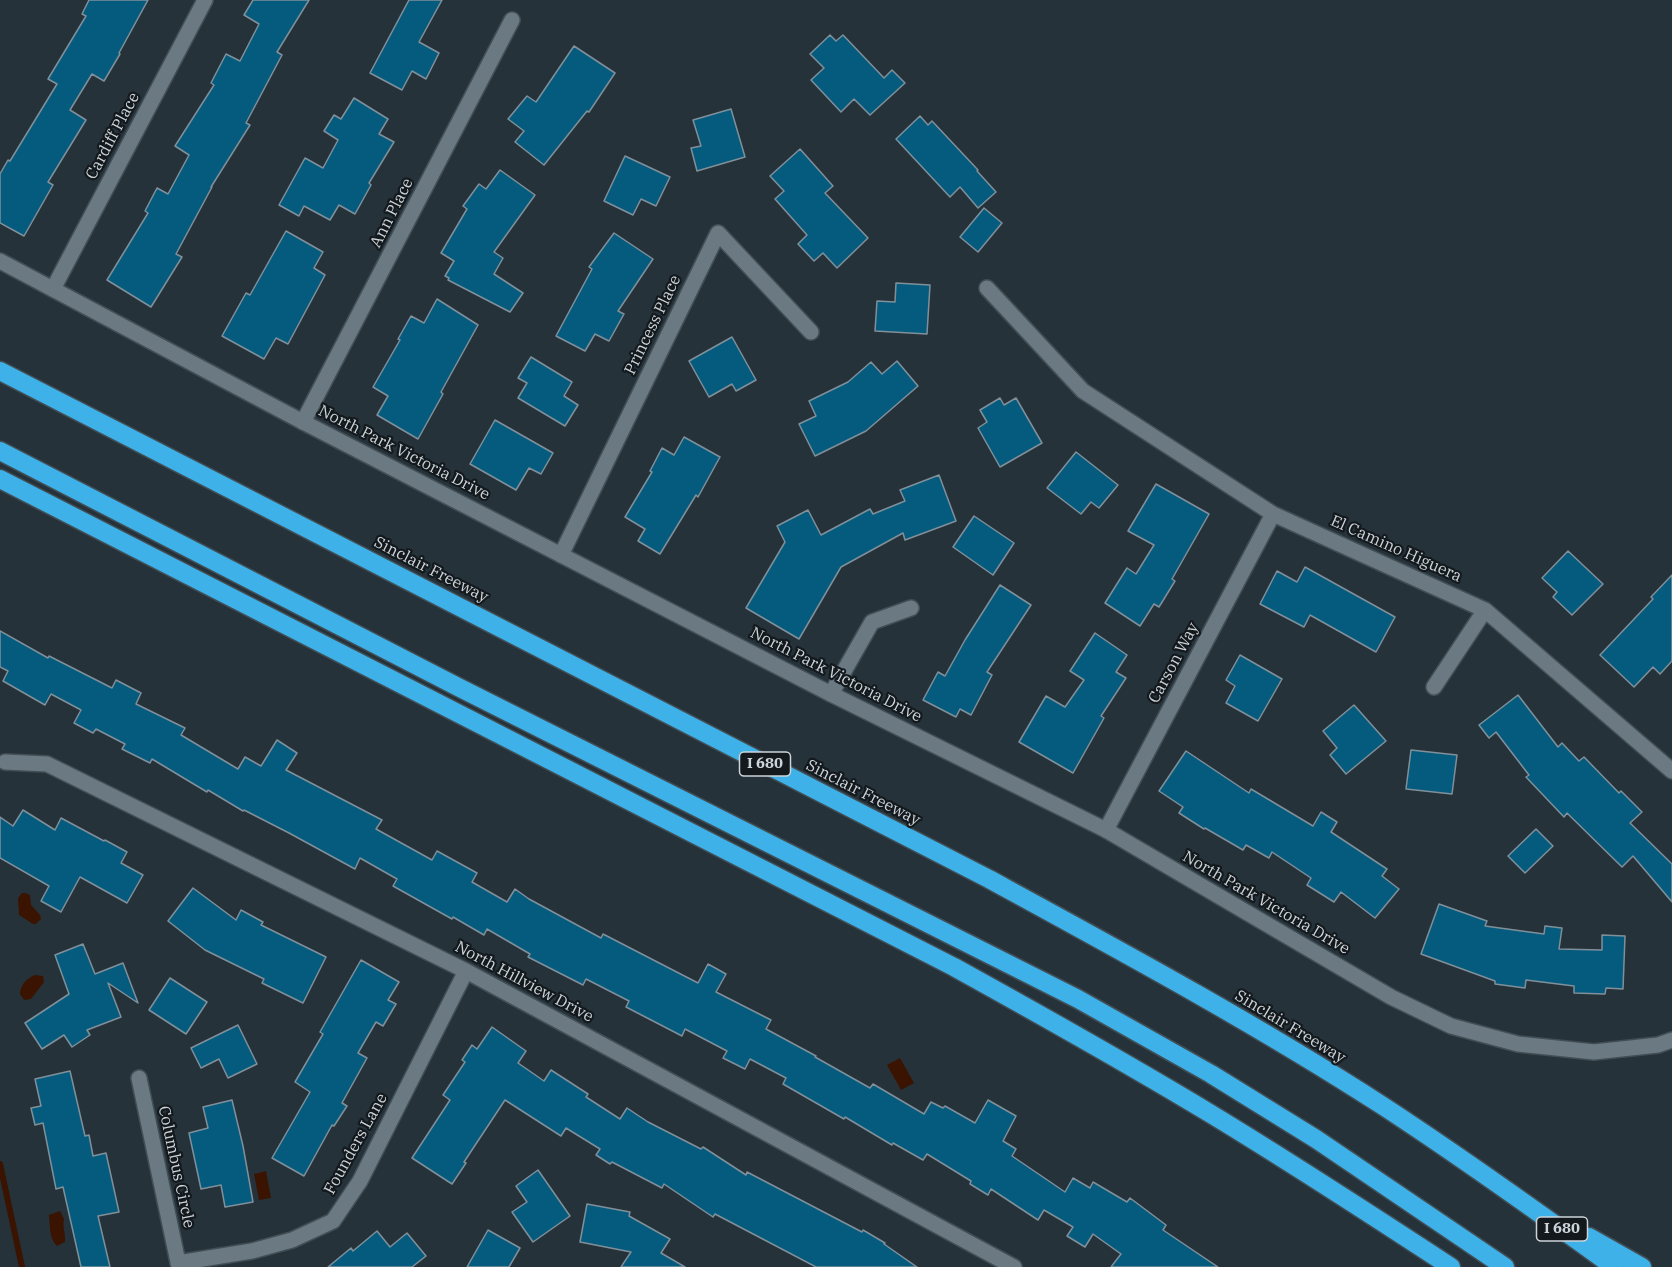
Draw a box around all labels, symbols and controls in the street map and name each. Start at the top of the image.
street label: Cardiff Place [82,89,144,183]
street label: Ann Place [366,175,418,251]
street label: Princess Place [621,272,685,378]
street label: North Park Victoria Drive [315,401,493,505]
street label: El Camino Higuera [1327,511,1465,587]
street label: Sinclair Freeway [371,533,491,607]
street label: Carson Way [1145,619,1203,707]
street label: North Park Victoria Drive [747,623,925,727]
road number: I 680 [740,752,790,776]
street label: Sinclair Freeway [803,756,923,830]
street label: North Park Victoria Drive [1179,847,1353,959]
street label: North Hillview Drive [452,937,596,1027]
street label: Sinclair Freeway [1231,986,1349,1068]
street label: Founders Lane [320,1090,392,1198]
street label: Columbus Circle [154,1104,198,1230]
road number: I 680 [1536,1217,1588,1241]

